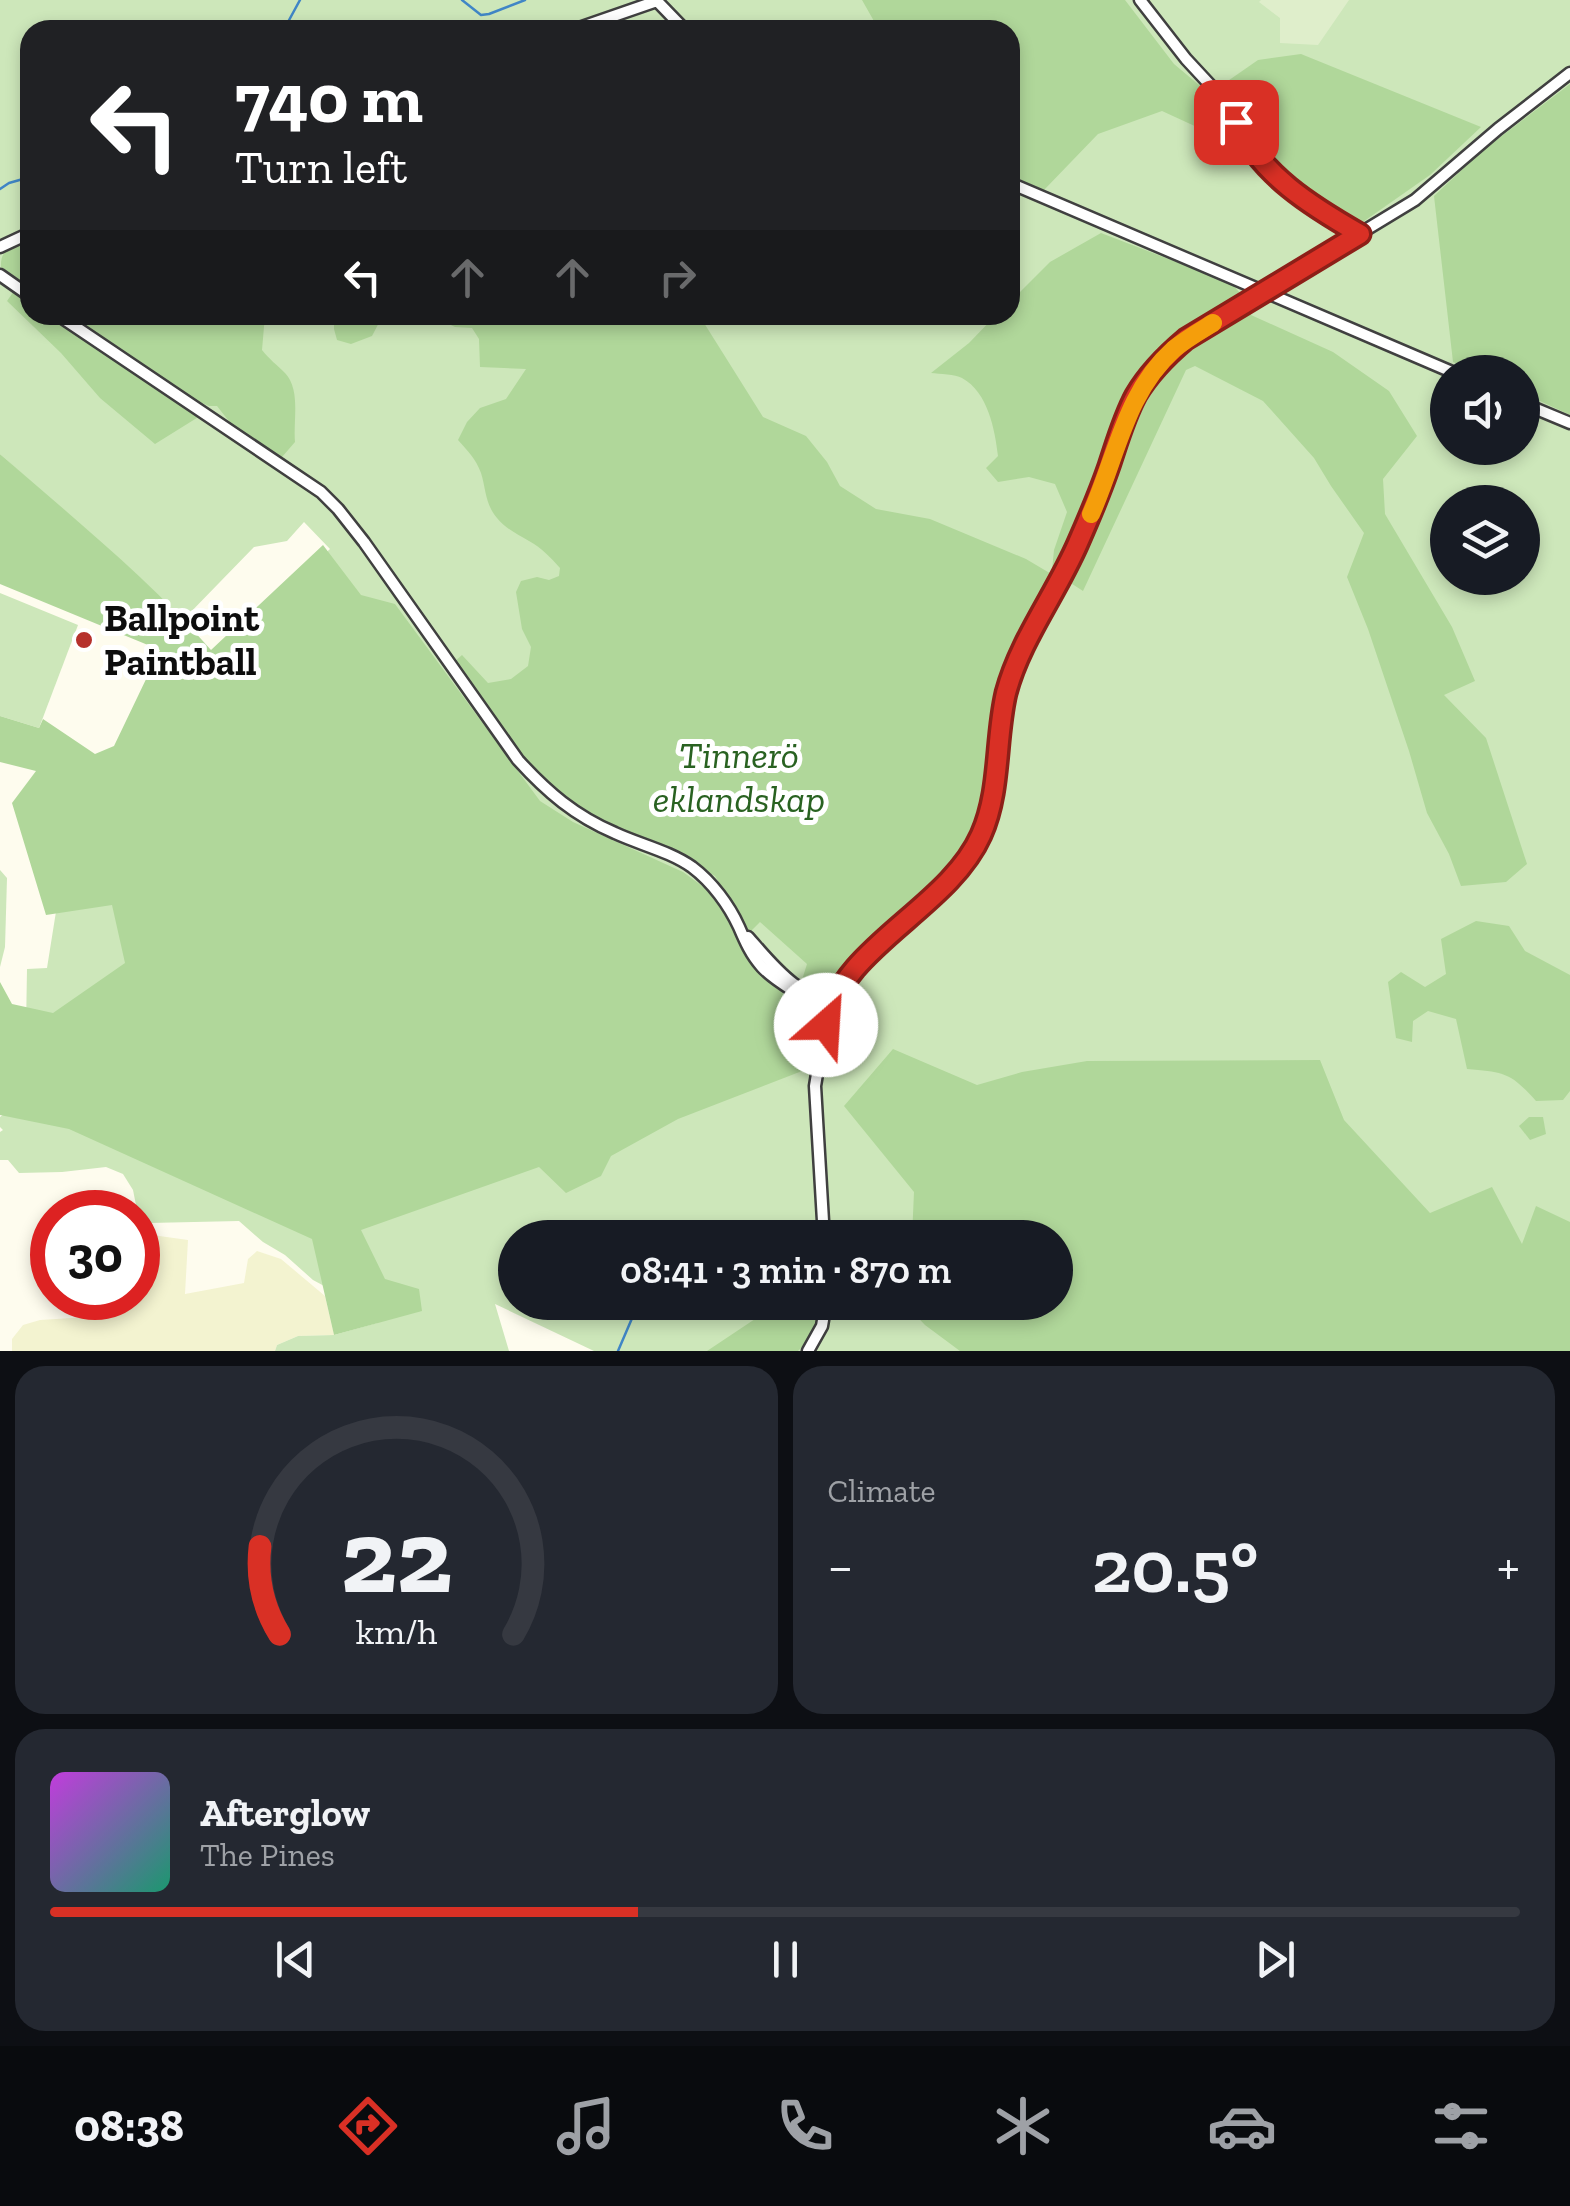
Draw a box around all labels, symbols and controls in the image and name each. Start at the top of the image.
text: 740 m [235,56,423,140]
icon: left [70,60,200,190]
pin [1194,80,1279,165]
icon: arrive [1209,95,1264,150]
text: Turn left [235,141,407,195]
icon: left [335,250,390,305]
icon: ahead [440,250,495,305]
icon: ahead [545,250,600,305]
icon: right [650,250,705,305]
map controls [1430,355,1540,595]
button: sound [1430,355,1540,465]
button: layers [1430,485,1540,595]
place label: Ballpoint Paintball [104,595,260,685]
marker: Ballpoint Paintball [73,629,95,651]
park label: Tinnerö eklandskap [653,732,825,822]
position arrow [774,973,878,1077]
speed limit sign: 30 [30,1190,160,1320]
text: 08:41 · 3 min · 870 m [620,1247,951,1293]
text: Climate [828,1472,936,1510]
text: 22 [340,1494,452,1619]
text: 20.5° [1092,1521,1258,1611]
text: − [828,1533,853,1599]
text: + [1497,1533,1520,1599]
text: km/h [355,1610,437,1653]
text: Afterglow [200,1790,370,1836]
text: The Pines [200,1836,335,1874]
icon: previous [268,1932,323,1987]
icon: pause [758,1932,813,1987]
icon: next [1248,1932,1303,1987]
icon: directions [333,2091,403,2161]
icon: music [551,2091,621,2161]
icon: phone [770,2091,840,2161]
icon: climate [988,2091,1058,2161]
icon: car [1207,2091,1277,2161]
icon: filters [1426,2091,1496,2161]
text: 08:38 [74,2099,184,2153]

